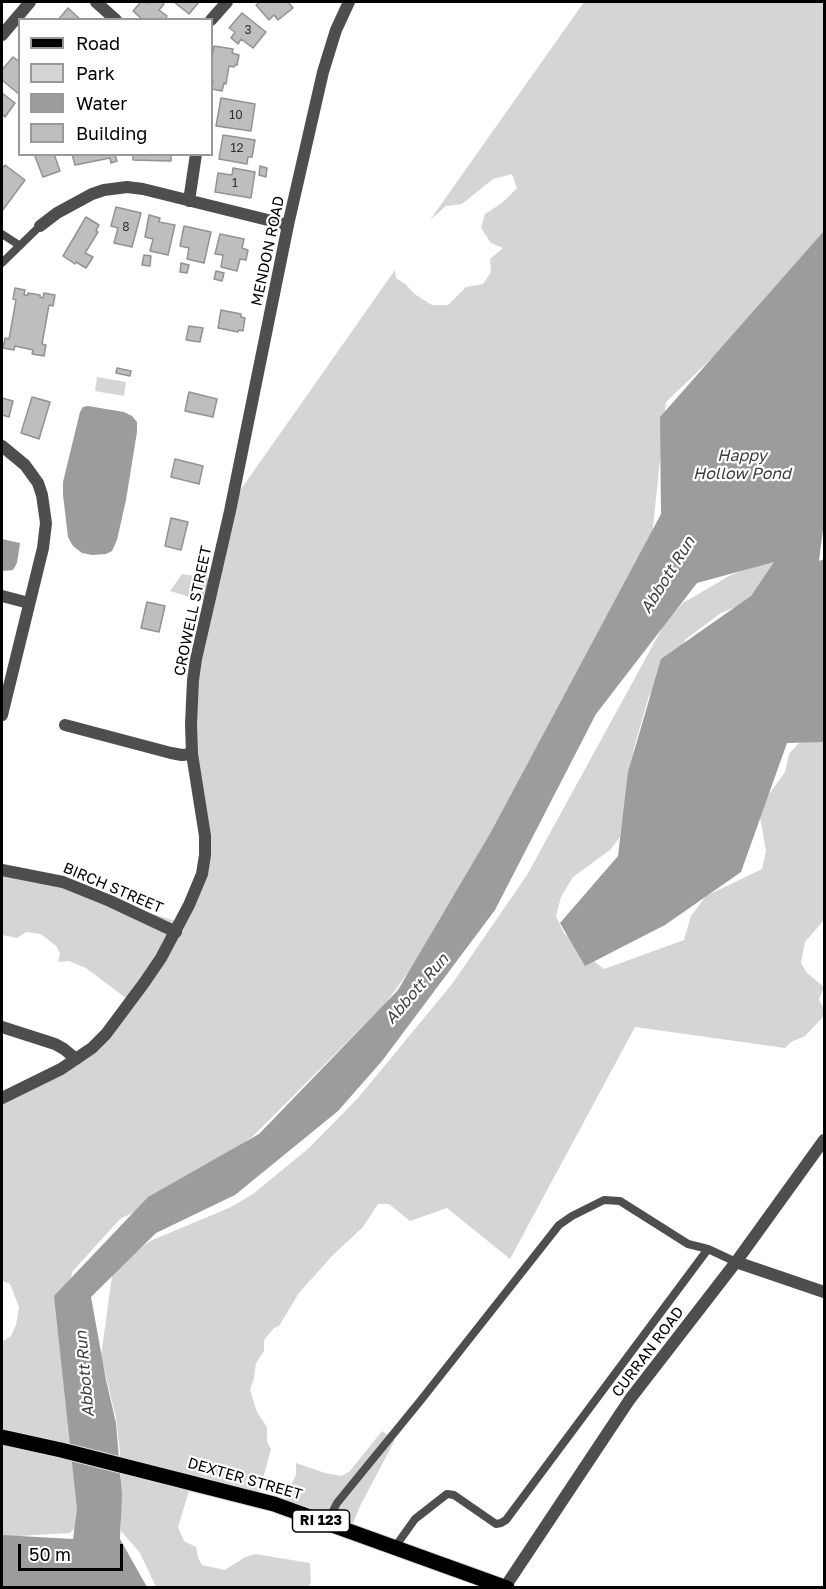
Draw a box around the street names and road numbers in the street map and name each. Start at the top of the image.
street label: MENDON ROAD [248,194,288,308]
street label: CROWELL STREET [170,544,216,678]
street label: BIRCH STREET [60,859,166,917]
street label: CURRAN ROAD [608,1303,688,1401]
street label: DEXTER STREET [185,1454,305,1504]
road number: RI 123 [292,1510,350,1532]

